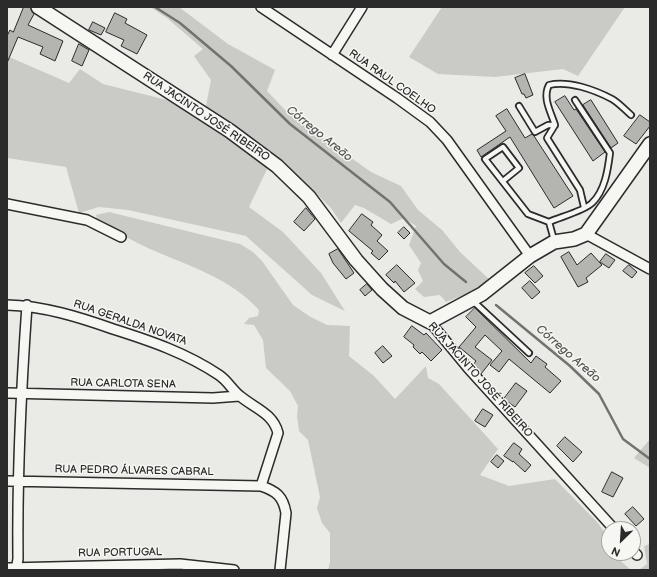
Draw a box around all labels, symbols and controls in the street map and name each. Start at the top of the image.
street label: RUA RAUL COELHO [346,47,438,117]
street label: RUA JACINTO JOSÉ RIBEIRO [140,70,272,164]
water label: Córrego Areão [283,103,355,165]
street label: RUA GERALDA NOVATA [72,297,188,349]
street label: RUA JACINTO JOSÉ RIBEIRO [425,320,535,440]
water label: Córrego Areão [533,322,603,386]
street label: RUA CARLOTA SENA [70,376,176,392]
street label: RUA PEDRO ÁLVARES CABRAL [54,463,214,479]
north arrow [601,521,641,561]
text: N [610,544,623,559]
street label: RUA PORTUGAL [78,546,162,560]

